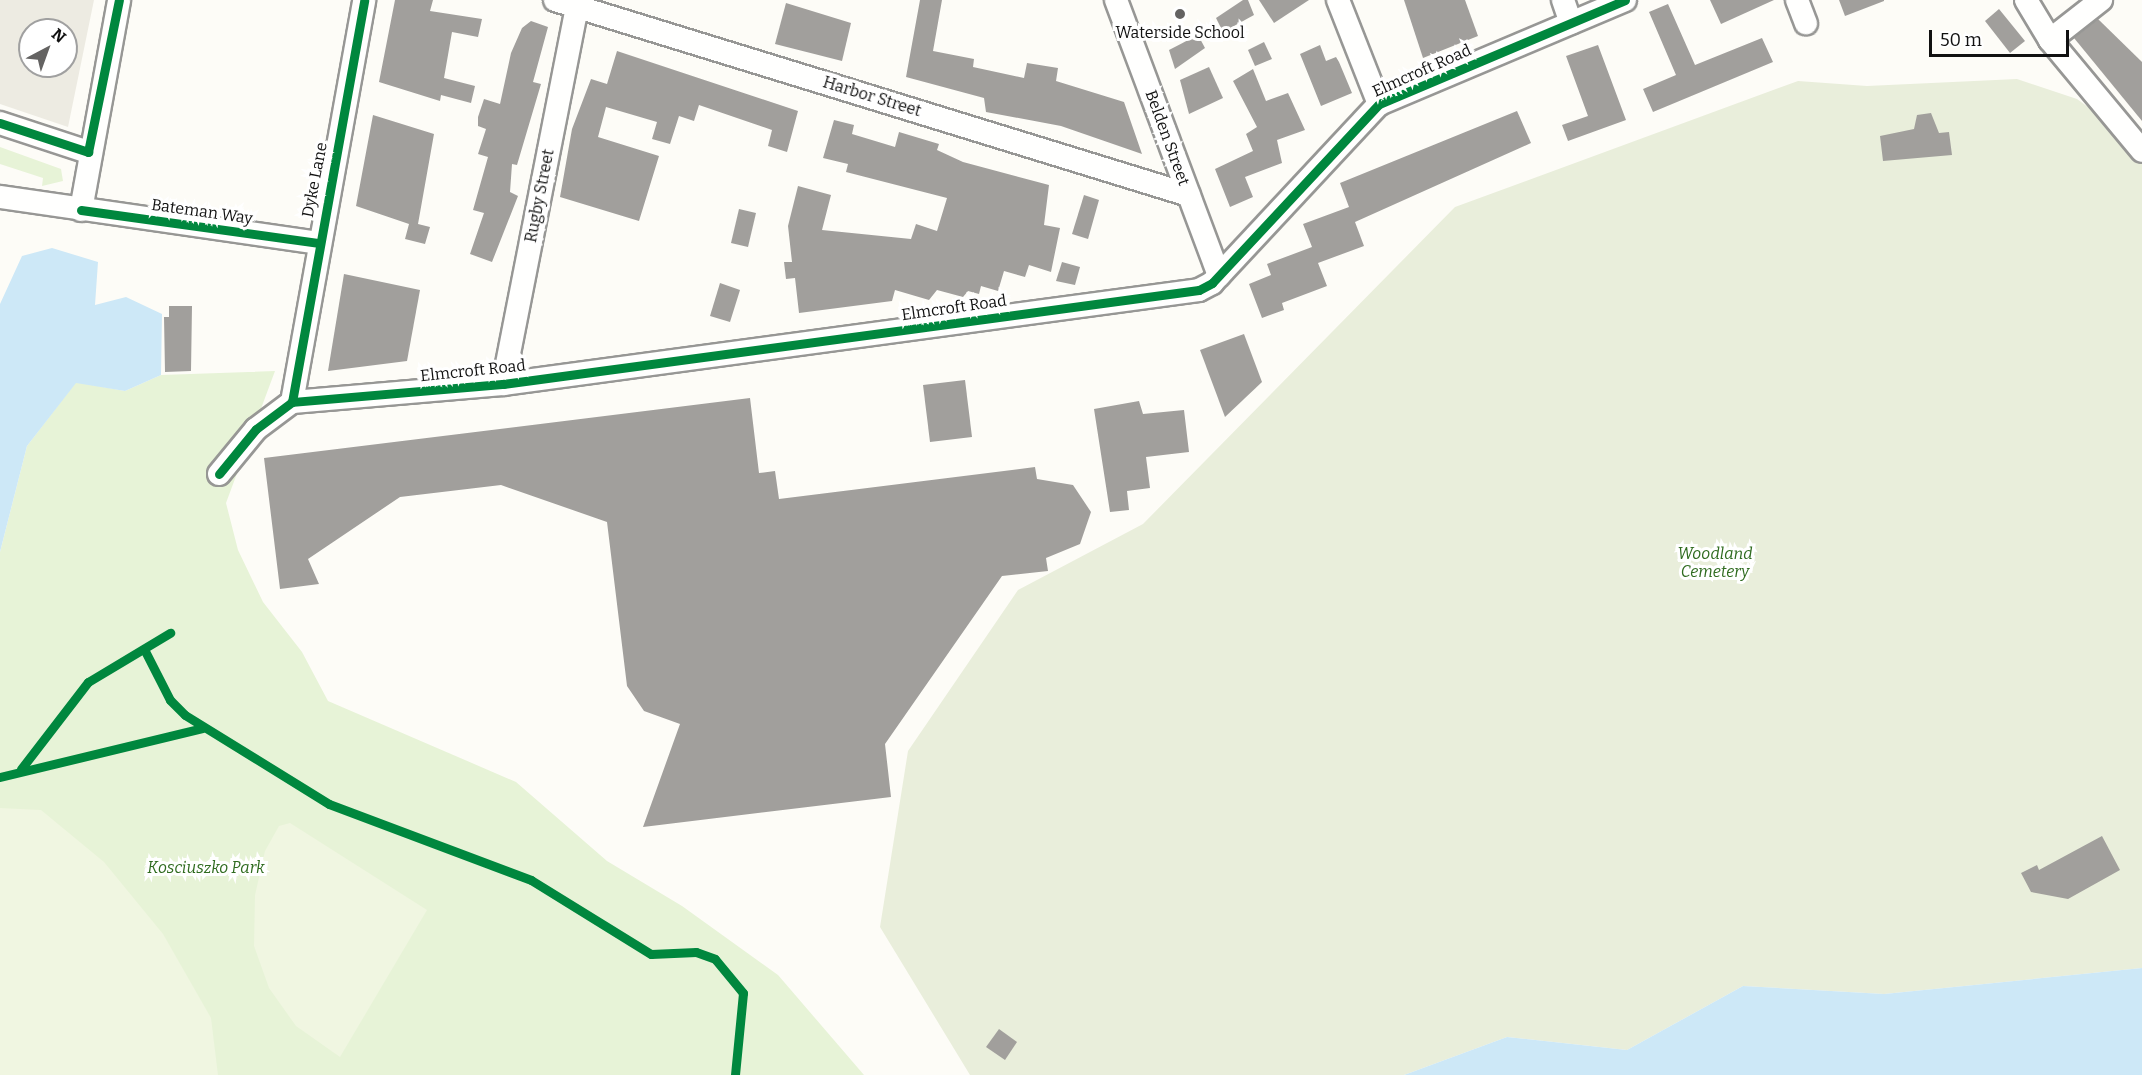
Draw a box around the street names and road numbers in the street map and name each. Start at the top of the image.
street label: Elmcroft Road [1370,41,1474,101]
street label: Harbor Street [820,73,924,121]
street label: Belden Street [1141,88,1193,188]
street label: Dyke Lane [298,141,332,219]
street label: Rugby Street [522,148,558,244]
street label: Bateman Way [150,195,254,229]
street label: Elmcroft Road [900,291,1008,325]
street label: Elmcroft Road [419,356,527,386]

